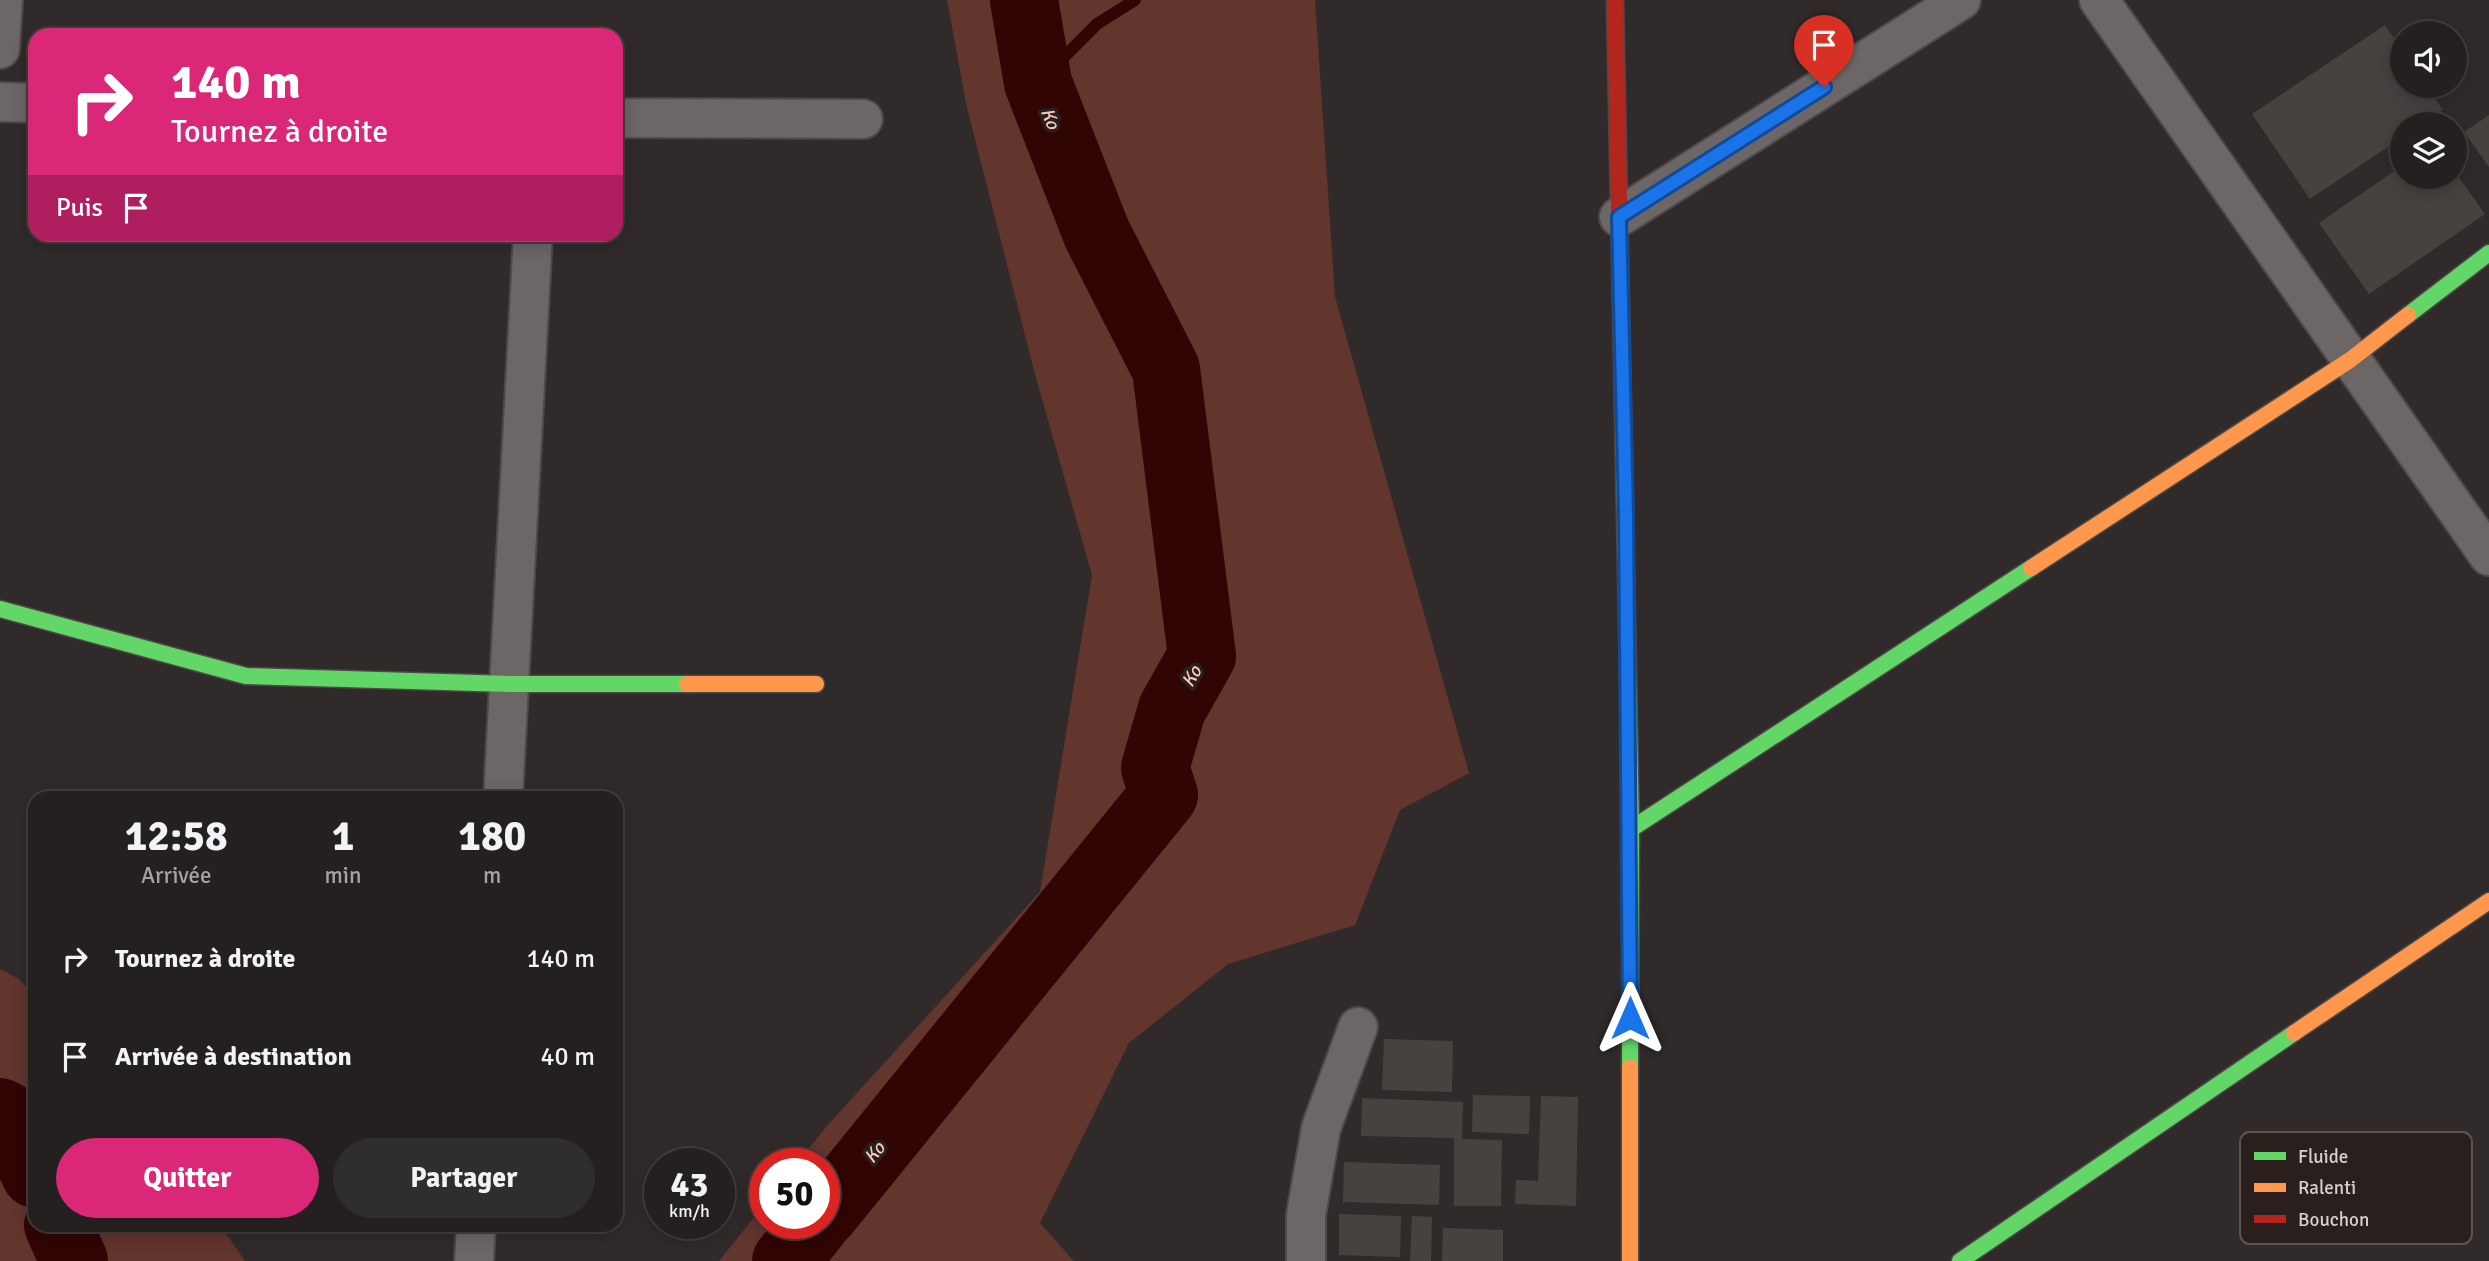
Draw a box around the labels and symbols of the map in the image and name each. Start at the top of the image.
pin [1794,15,1854,87]
water label: Ko [1035,104,1066,134]
water label: Ko [1176,660,1208,692]
position arrow [1593,981,1667,1055]
legend [2240,1132,2472,1244]
water label: Ko [859,1136,891,1168]
text: Fluide [2298,1145,2348,1169]
speed limit sign: 50 [749,1148,840,1239]
text: Ralenti [2298,1176,2356,1200]
text: Bouchon [2298,1208,2369,1232]

